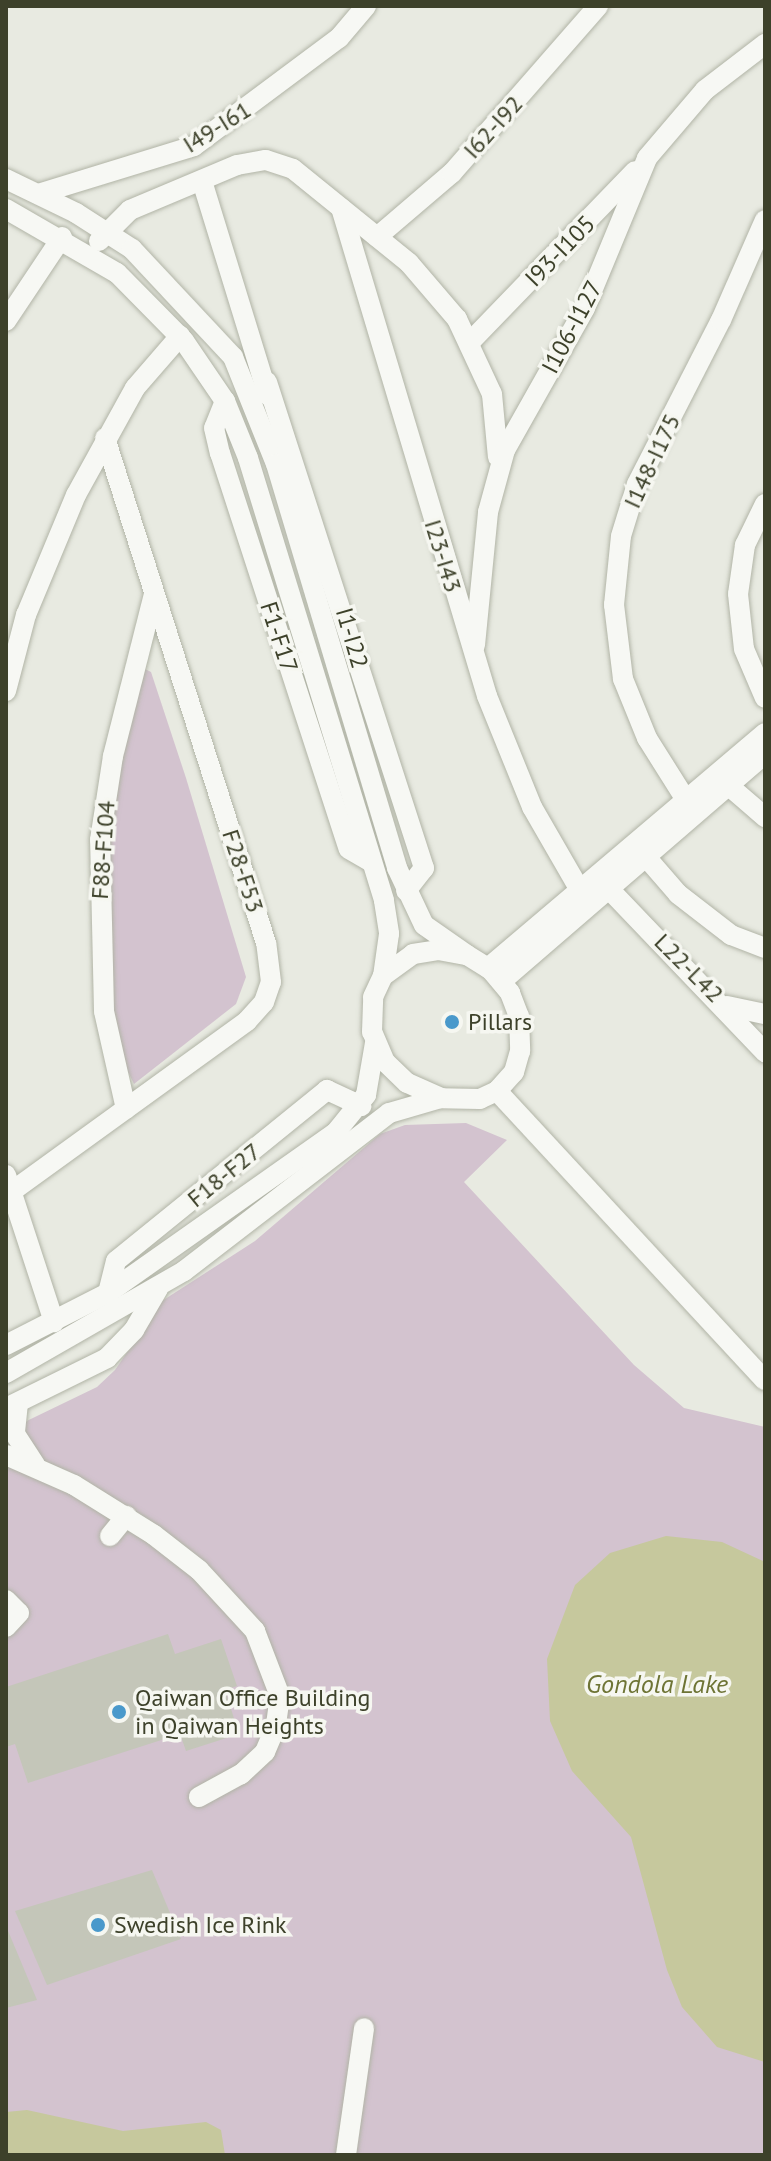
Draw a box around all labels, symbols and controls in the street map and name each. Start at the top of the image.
street label: I62-I92 [457,90,529,164]
street label: I49-I61 [178,95,256,159]
street label: I93-I105 [519,209,601,293]
street label: I106-I127 [536,276,608,378]
street label: I148-I175 [618,409,686,513]
street label: I23-I43 [418,516,468,596]
street label: F1-F17 [254,598,304,676]
street label: I1-I22 [330,604,374,672]
street label: F88-F104 [85,800,121,900]
street label: F28-F53 [216,826,270,916]
street label: L22-L42 [648,927,730,1009]
place label: Pillars [468,1008,532,1036]
marker: Pillars [443,1013,461,1031]
street label: F18-F27 [182,1137,266,1213]
water label: Gondola Lake [586,1668,728,1700]
place label: Qaiwan Office Building in Qaiwan Heights [135,1684,370,1740]
marker: Qaiwan Office Building in Qaiwan Heights [110,1703,128,1721]
place label: Swedish Ice Rink [114,1911,286,1939]
marker: Swedish Ice Rink [89,1916,107,1934]

